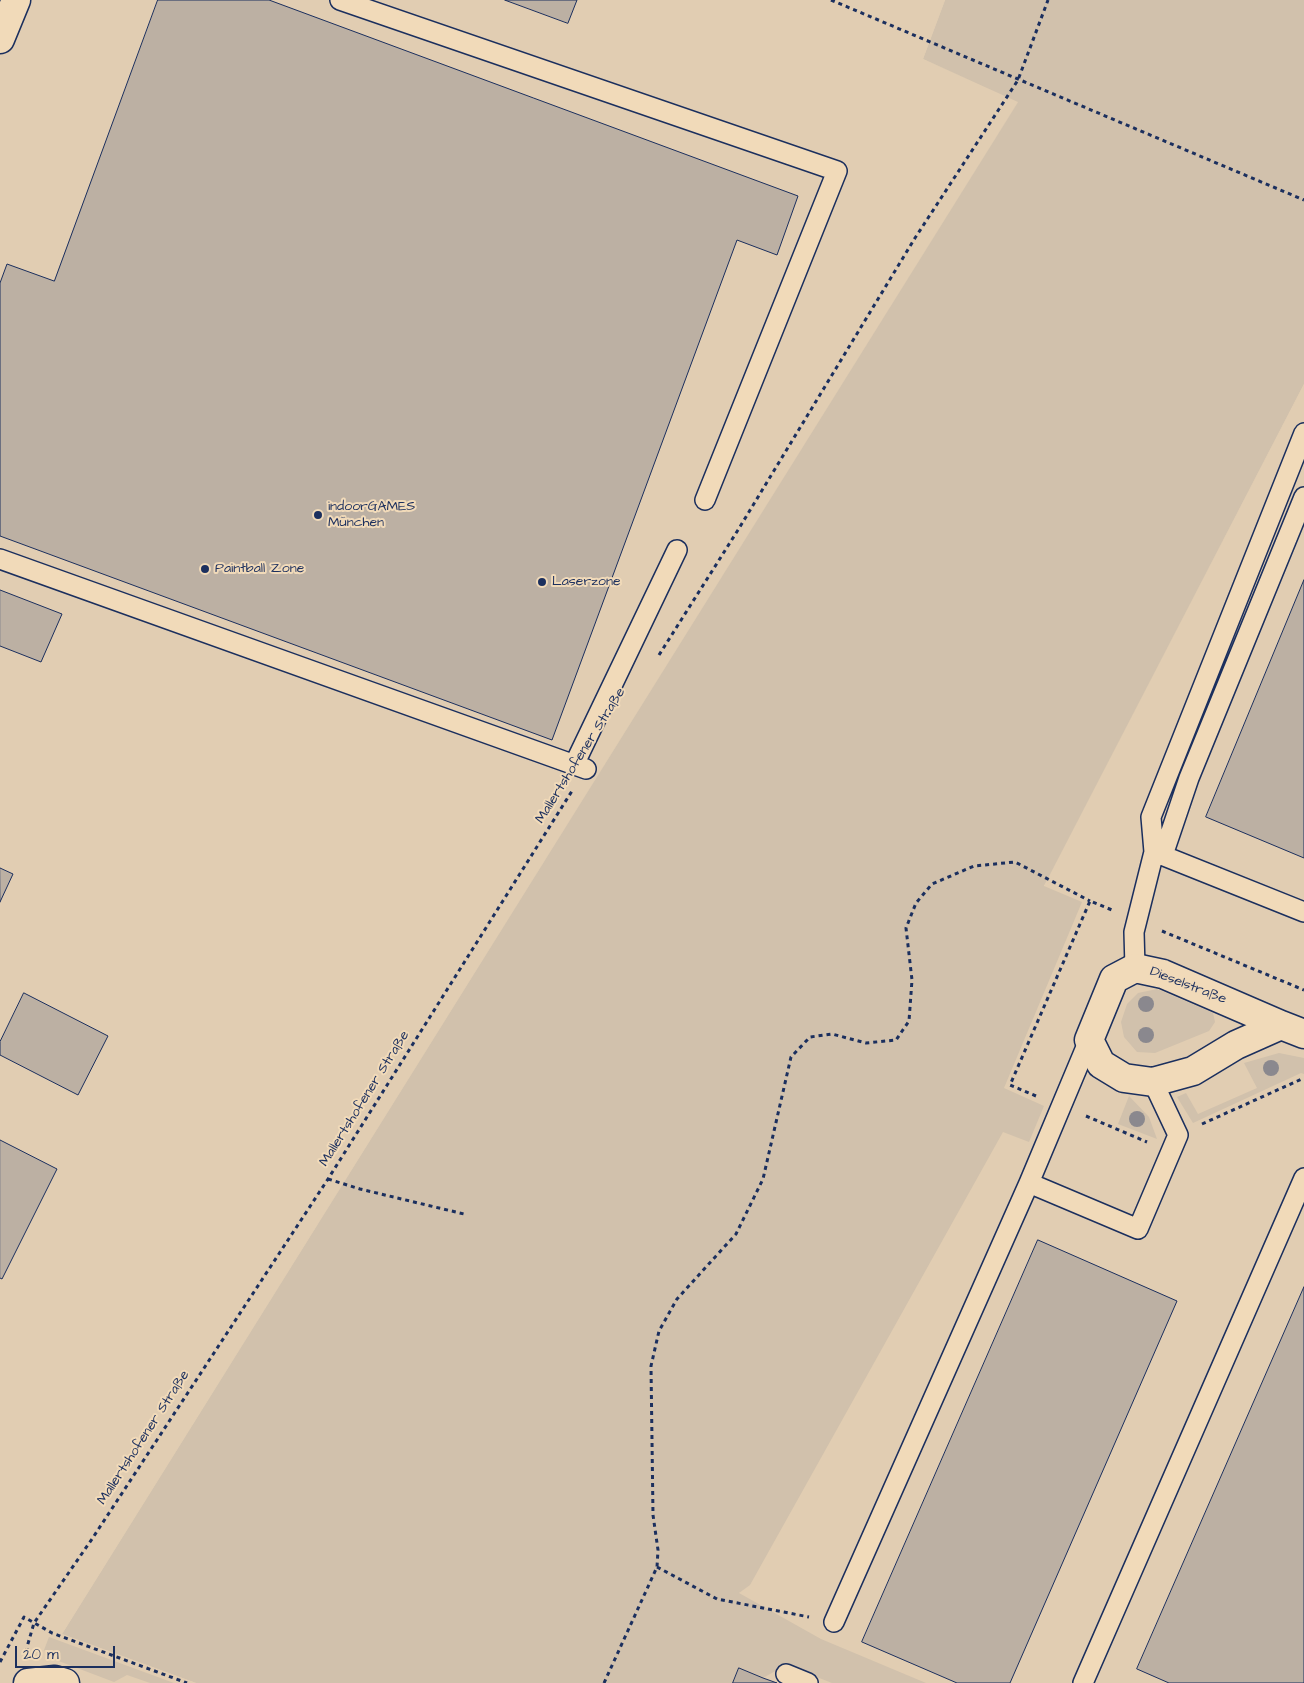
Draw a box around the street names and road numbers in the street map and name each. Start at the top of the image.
street label: Mallertshofener Straße [532,685,630,827]
street label: Dieselstraße [1147,964,1229,1008]
street label: Mallertshofener Straße [316,1028,414,1170]
street label: Mallertshofener Straße [94,1368,194,1508]

